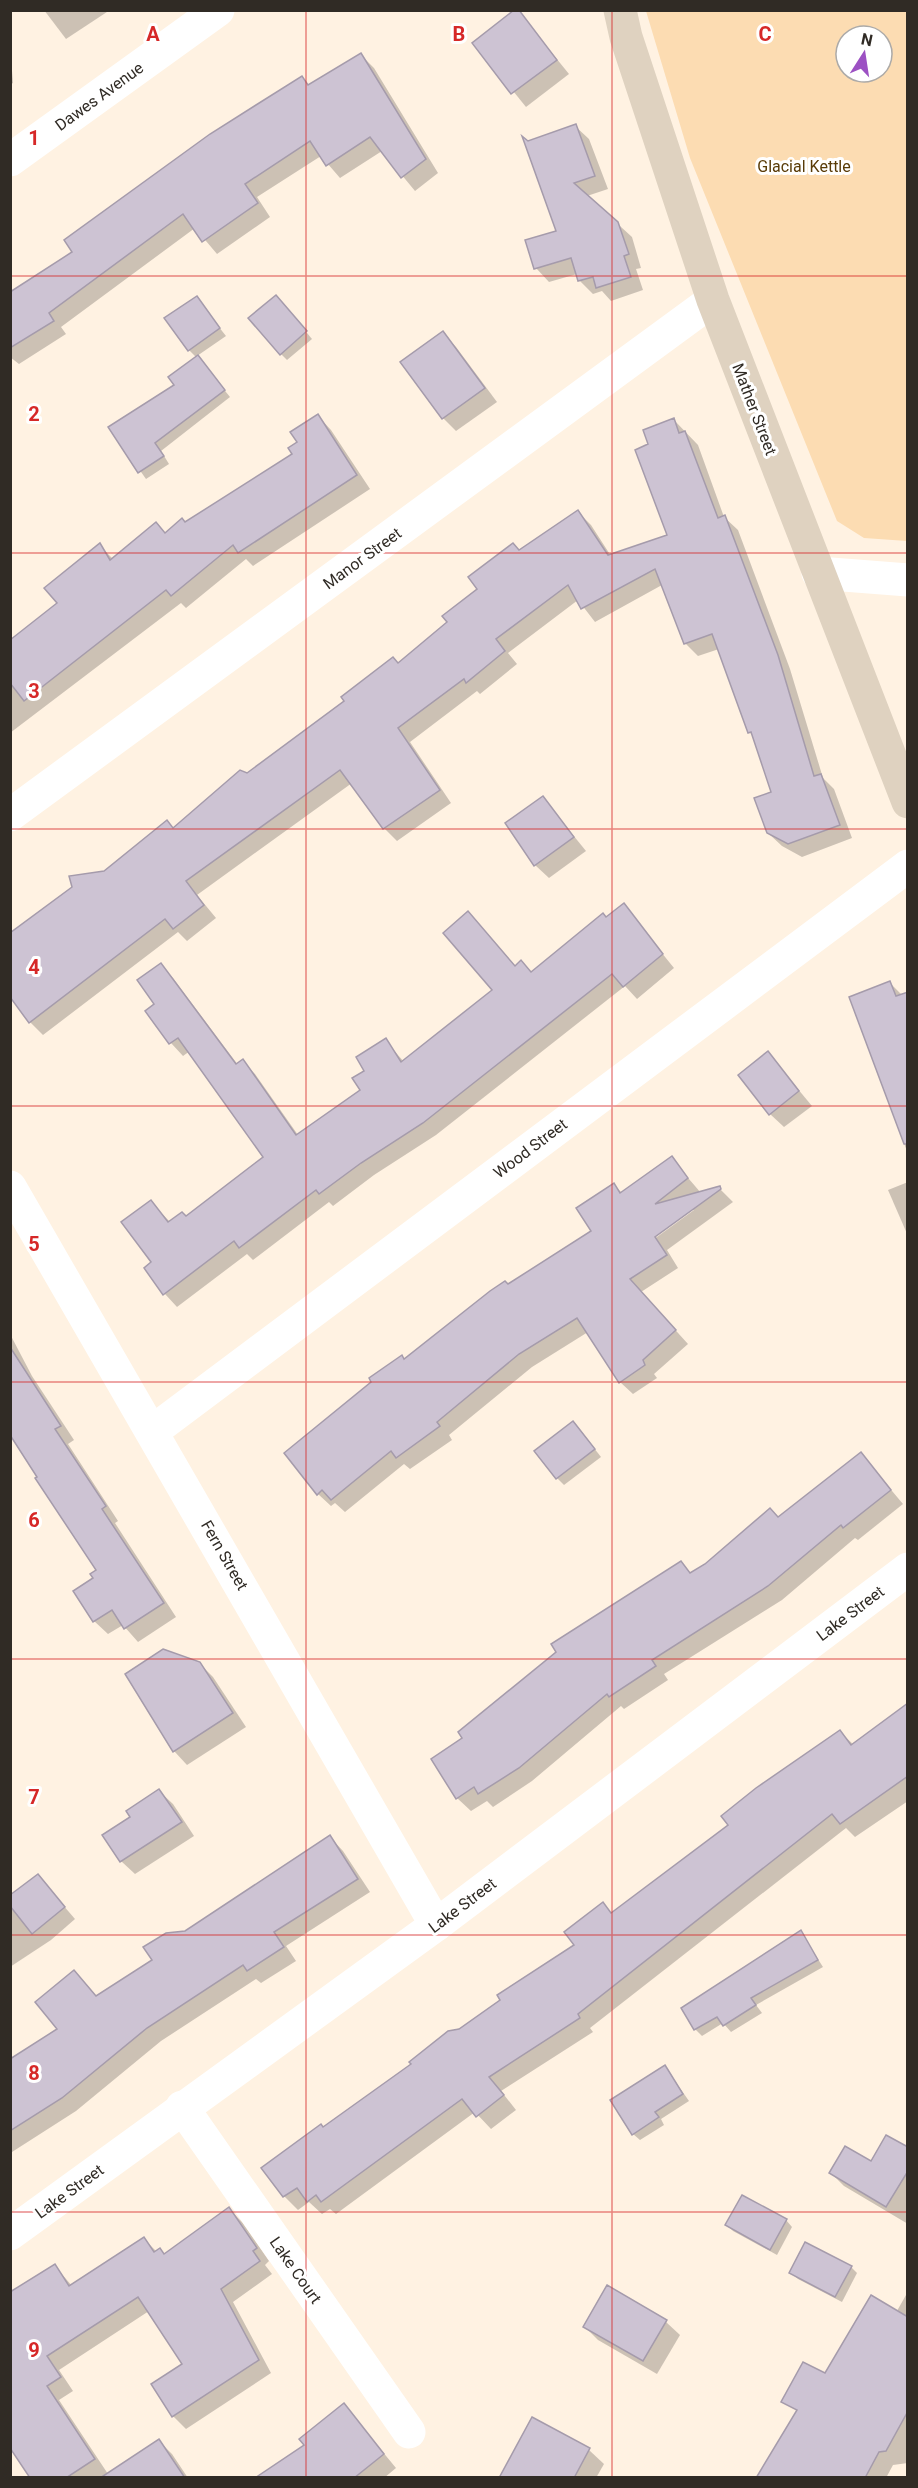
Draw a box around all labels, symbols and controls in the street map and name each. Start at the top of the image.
text: A [146,22,160,46]
text: B [453,22,465,46]
text: C [758,22,772,46]
north arrow [834,24,894,84]
text: N [860,29,875,50]
street label: Dawes Avenue [52,58,147,135]
text: 1 [28,126,40,150]
park label: Glacial Kettle [757,157,851,176]
street label: Mather Street [728,361,781,458]
text: 2 [28,402,40,426]
street label: Manor Street [319,524,405,593]
text: 3 [28,679,40,703]
text: 4 [28,955,40,979]
street label: Wood Street [490,1115,571,1182]
text: 5 [28,1232,40,1256]
text: 6 [28,1508,40,1532]
street label: Fern Street [197,1517,252,1594]
street label: Lake Street [813,1582,888,1645]
text: 7 [28,1785,40,1809]
street label: Lake Street [425,1874,500,1937]
text: 8 [28,2061,40,2085]
street label: Lake Street [31,2160,107,2223]
street label: Lake Court [266,2233,325,2307]
text: 9 [28,2338,40,2362]

